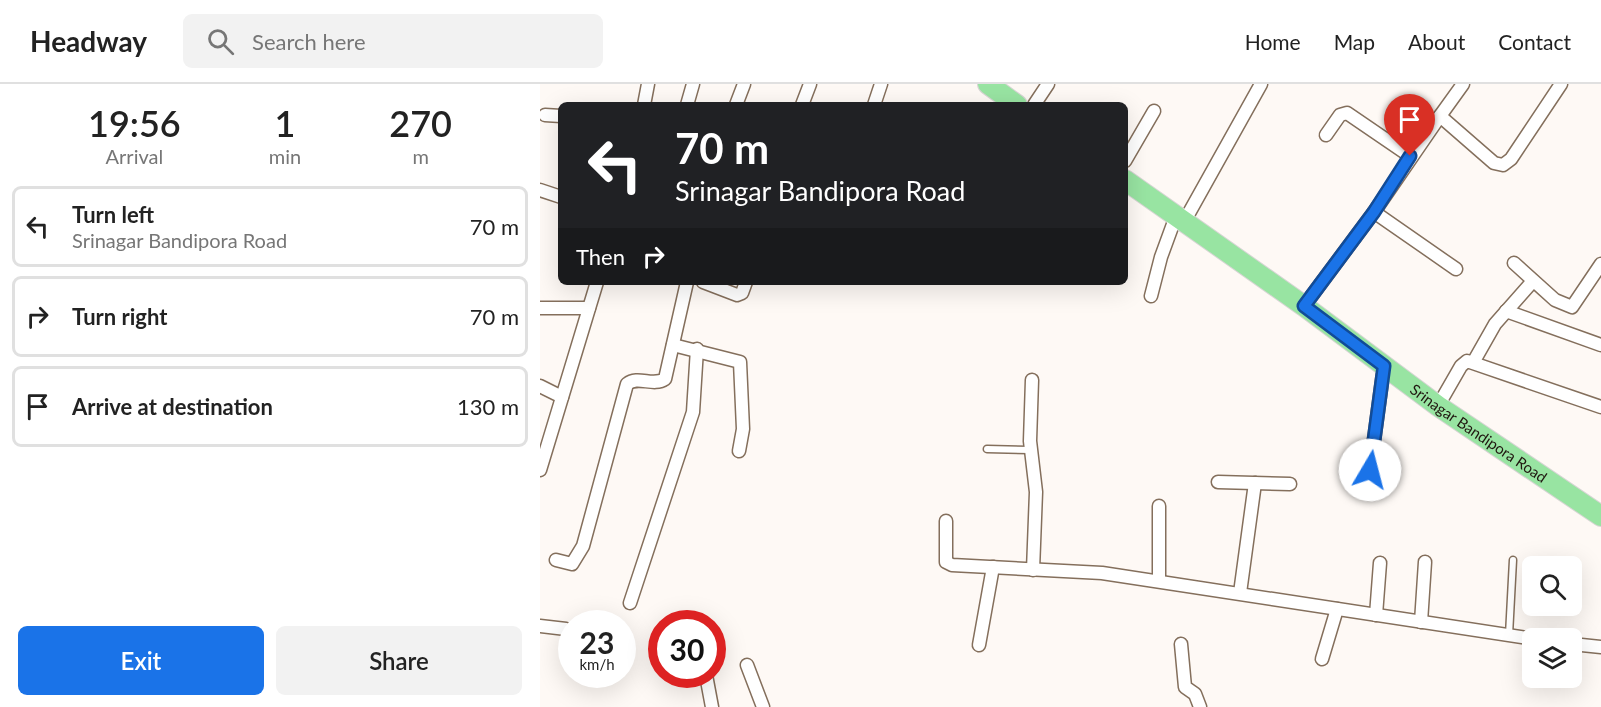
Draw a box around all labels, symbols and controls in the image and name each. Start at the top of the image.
search box [183,14,603,68]
text: Headway [30,24,147,58]
icon: search [204,25,237,58]
text: Search here [252,28,366,55]
text: Home [1245,29,1301,54]
text: Map [1334,29,1375,54]
text: About [1408,29,1465,54]
text: Contact [1498,29,1571,54]
pin [1384,94,1435,156]
text: 19:56 [88,101,181,145]
text: 1 [275,101,295,145]
text: 270 [389,101,452,145]
icon: arrive [1393,103,1426,136]
text: 70 m [675,123,769,173]
icon: left [576,126,654,204]
text: Arrival [106,144,163,168]
text: min [269,144,301,168]
text: m [412,144,429,168]
text: Srinagar Bandipora Road [675,174,965,207]
text: Turn left [72,201,154,228]
icon: left [21,210,54,243]
text: 70 m [470,213,519,240]
text: Srinagar Bandipora Road [72,228,287,252]
icon: right [637,240,670,273]
text: Then [576,243,625,270]
icon: right [21,300,54,333]
text: Turn right [72,303,167,330]
text: 70 m [470,303,519,330]
street label: Srinagar Bandipora Road [1407,380,1551,486]
icon: arrive [21,390,54,423]
text: Arrive at destination [72,393,273,420]
text: 130 m [457,393,519,420]
position arrow [1338,438,1402,502]
map controls [1522,556,1582,688]
button: search [1522,556,1582,616]
speed limit sign: 30 [648,610,726,688]
text: 23 [580,624,614,660]
button: Exit [18,626,264,695]
button: Share [276,626,522,695]
button: layers [1522,628,1582,688]
text: km/h [579,655,615,673]

